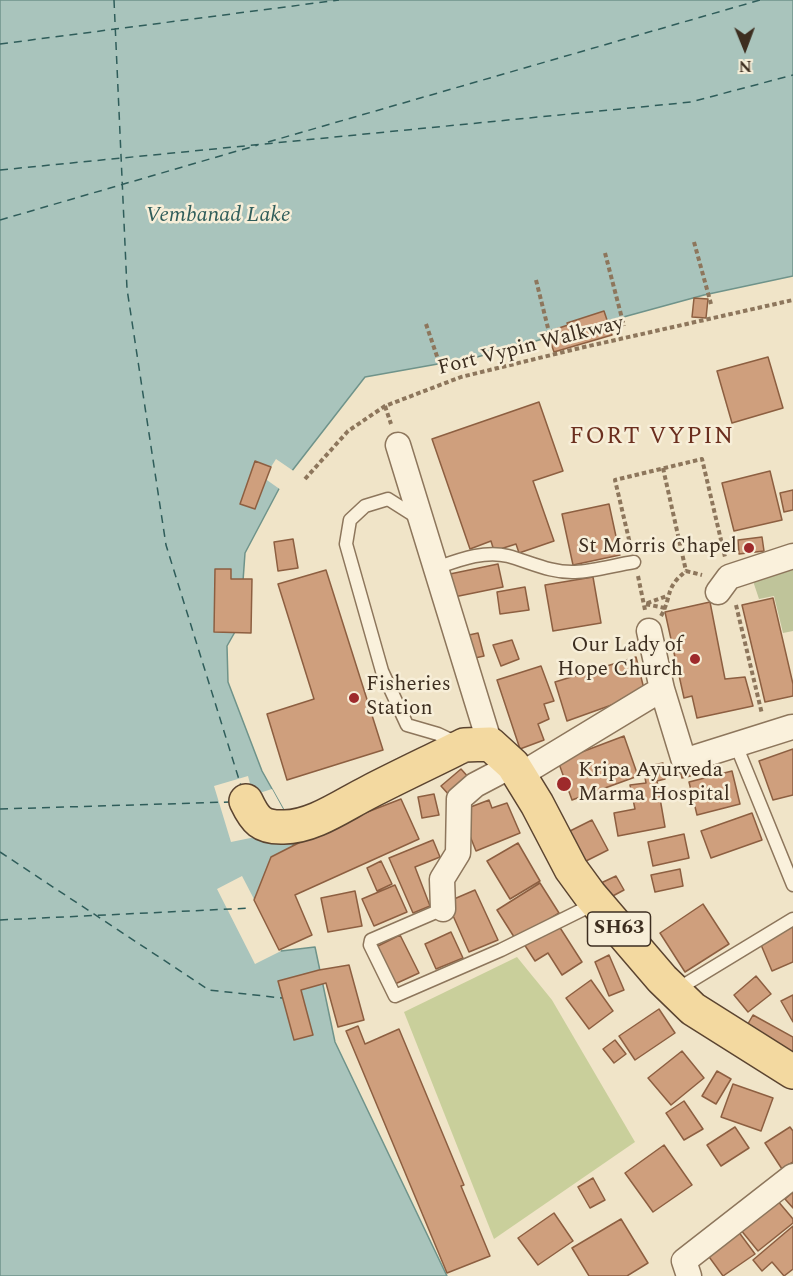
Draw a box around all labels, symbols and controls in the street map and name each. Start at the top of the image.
north arrow [715,18,775,78]
text: N [739,54,752,78]
water label: Vembanad Lake [145,204,291,230]
street label: Fort Vypin Walkway [436,312,626,382]
district label: FORT VYPIN [569,424,735,452]
place label: St Morris Chapel [578,535,737,561]
marker: St Morris Chapel [742,541,756,555]
place label: Our Lady of Hope Church [557,634,683,684]
marker: Our Lady of Hope Church [688,652,702,666]
place label: Fisheries Station [366,673,451,723]
marker: Fisheries Station [347,691,361,705]
place label: Kripa Ayurveda Marma Hospital [578,759,730,809]
marker: Kripa Ayurveda Marma Hospital [555,775,573,793]
road number: SH63 [588,912,650,946]

